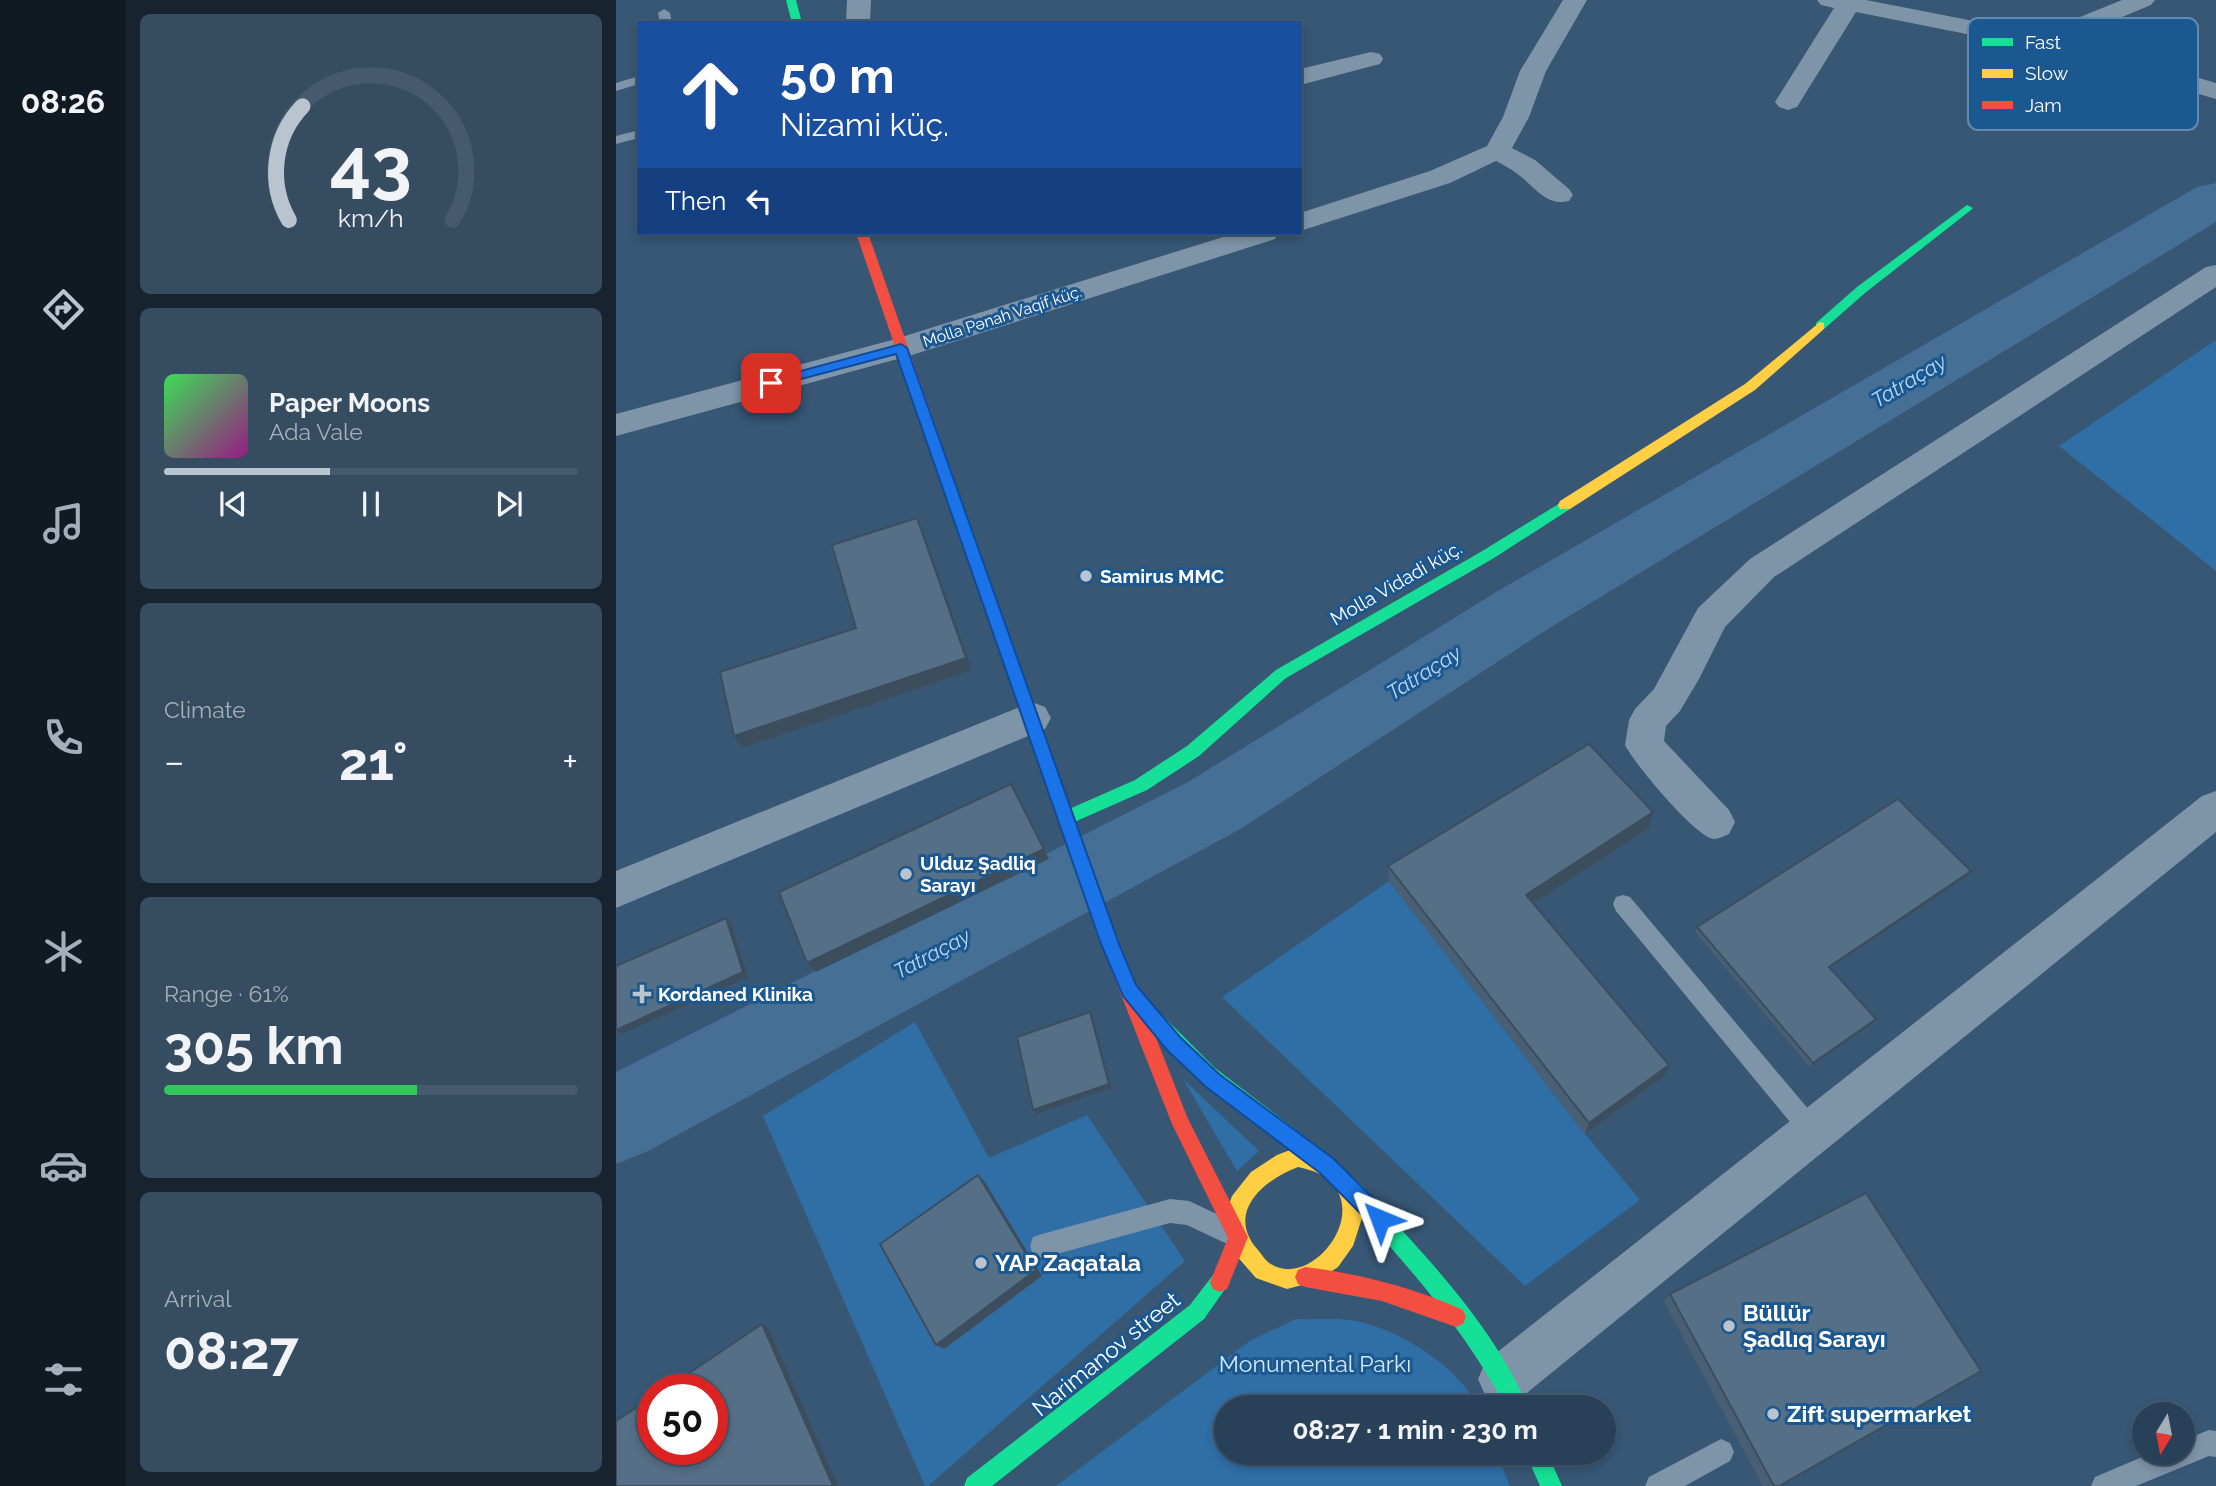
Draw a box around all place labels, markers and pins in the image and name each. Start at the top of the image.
pin [741,353,801,413]
place label: Samirus MMC [1100,565,1224,587]
marker: Samirus MMC [1078,568,1094,584]
place label: Ulduz Şadliq Sarayı [920,852,1036,896]
marker: Ulduz Şadliq Sarayı [898,866,914,882]
place label: Kordaned Klinika [658,983,813,1005]
marker: Kordaned Klinika [632,984,652,1004]
place label: YAP Zaqatala [995,1249,1141,1276]
marker: YAP Zaqatala [973,1255,989,1271]
place label: Büllür Şadlıq Sarayı [1743,1299,1886,1352]
marker: Büllür Şadlıq Sarayı [1721,1318,1737,1334]
place label: Zift supermarket [1787,1400,1971,1427]
marker: Zift supermarket [1765,1406,1781,1422]

